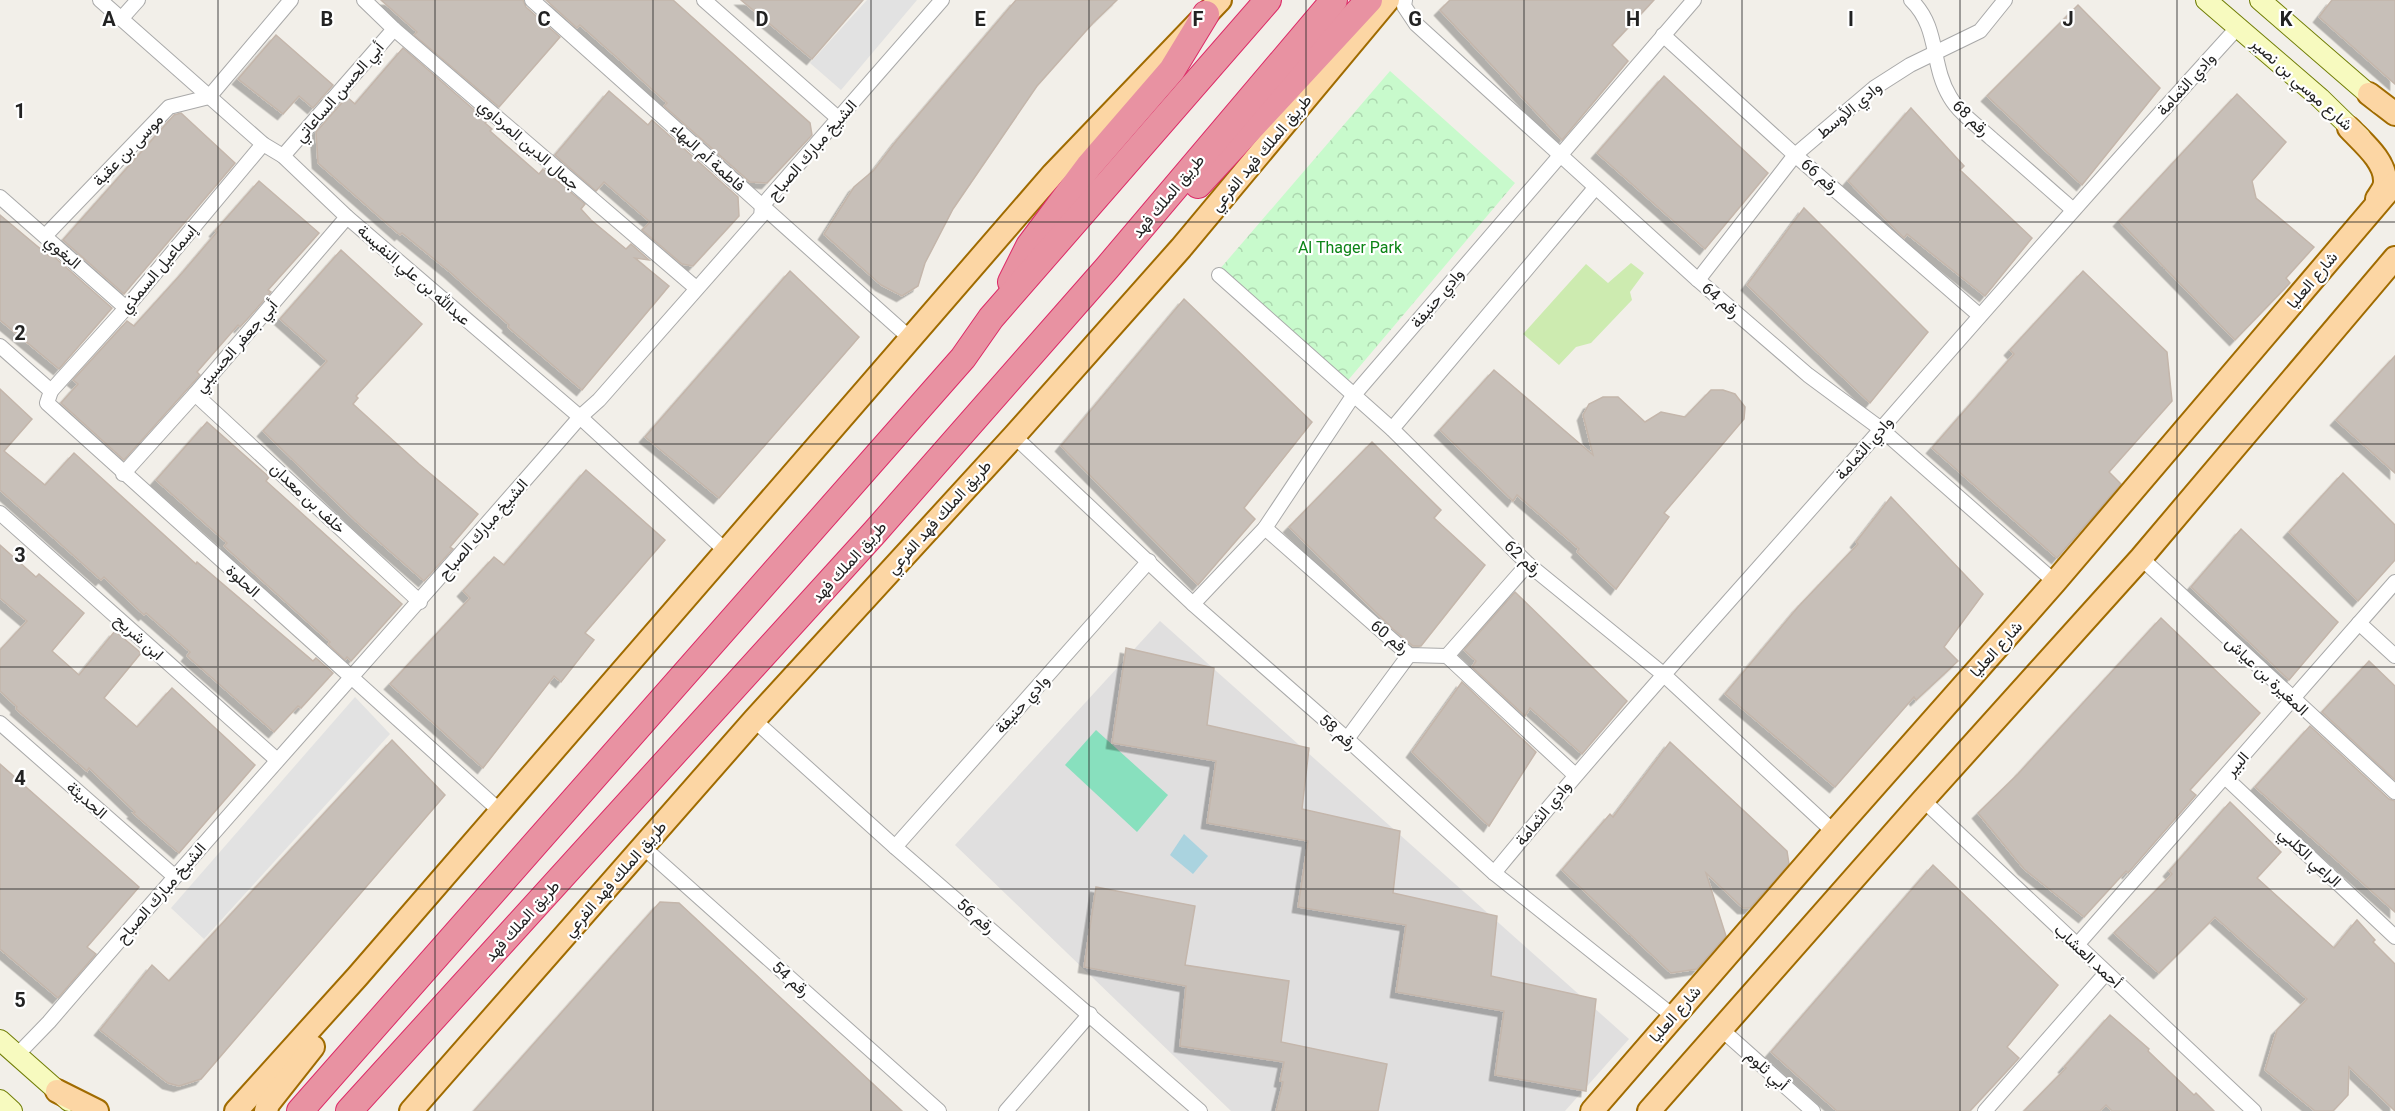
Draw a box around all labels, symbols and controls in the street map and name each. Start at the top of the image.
text: A [102,7,116,31]
text: B [321,7,333,31]
text: C [537,7,551,31]
text: D [756,7,769,31]
text: E [974,7,986,31]
text: F [1193,7,1204,31]
text: G [1408,7,1422,31]
text: H [1626,7,1640,31]
text: I [1848,7,1854,31]
text: J [2062,7,2074,31]
text: K [2280,7,2293,31]
street label: شارع موسي بن نصير [2244,33,2357,137]
street label: أبي الحسن الساعاتي [290,38,391,149]
street label: وادي الثمامة [2153,49,2222,122]
street label: وادي الأوسط [1813,77,1888,146]
street label: طريق الملك فهد الفرعي [1207,91,1318,218]
street label: جمال الدين المرداوي [472,96,584,197]
street label: الشيخ مبارك الصباح [763,96,862,205]
street label: رقم 68 [1948,96,1993,141]
text: 1 [14,99,26,123]
street label: موسى بن عقبة [89,110,168,191]
street label: فاطمة أم البهاء [666,119,749,196]
street label: طريق الملك فهد [1128,151,1209,242]
street label: رقم 66 [1797,154,1843,198]
street label: إسماعيل السمذي [115,221,204,320]
street label: عبدالله بن علي النفيسة [351,221,474,332]
street label: البغوي [39,231,85,276]
park label: Al Thager Park [1298,238,1403,257]
street label: شارع العليا [2283,248,2343,314]
street label: وادي حنيفة [1407,264,1470,334]
street label: رقم 64 [1698,278,1744,322]
street label: أبي جعفر الحسيني [191,296,285,399]
text: 2 [14,321,26,345]
street label: وادي الثمامة [1831,412,1900,486]
street label: طريق الملك فهد الفرعي [883,456,998,581]
street label: خلف بن معدان [266,458,350,538]
street label: الشيخ مبارك الصباح [434,475,533,584]
street label: طريق الملك فهد [808,517,891,607]
street label: رقم 62 [1500,536,1545,581]
text: 3 [14,543,26,567]
street label: الحلوة [222,561,264,602]
street label: ابن شريح [109,610,168,665]
street label: رقم 60 [1366,616,1413,659]
street label: شارع العليا [1966,617,2028,682]
street label: المغيرة بن عياش [2221,633,2313,720]
street label: وادي حنيفة [991,671,1056,740]
street label: رقم 58 [1315,710,1361,754]
street label: البير [2221,748,2254,782]
text: 4 [14,766,26,790]
street label: الحديثة [63,777,111,823]
street label: وادي الثمامة [1511,777,1578,852]
street label: طريق الملك فهد الفرعي [560,817,673,943]
street label: الراعي الكلبي [2272,823,2345,894]
street label: الشيخ مبارك الصباح [112,839,211,948]
street label: طريق الملك فهد [481,876,564,966]
street label: رقم 56 [953,894,999,938]
street label: أحمد العشاب [2050,920,2126,992]
street label: رقم 54 [768,957,814,1001]
street label: شارع العليا [1645,982,1706,1047]
text: 5 [14,988,26,1012]
street label: أبي ثلوم [1739,1046,1793,1097]

